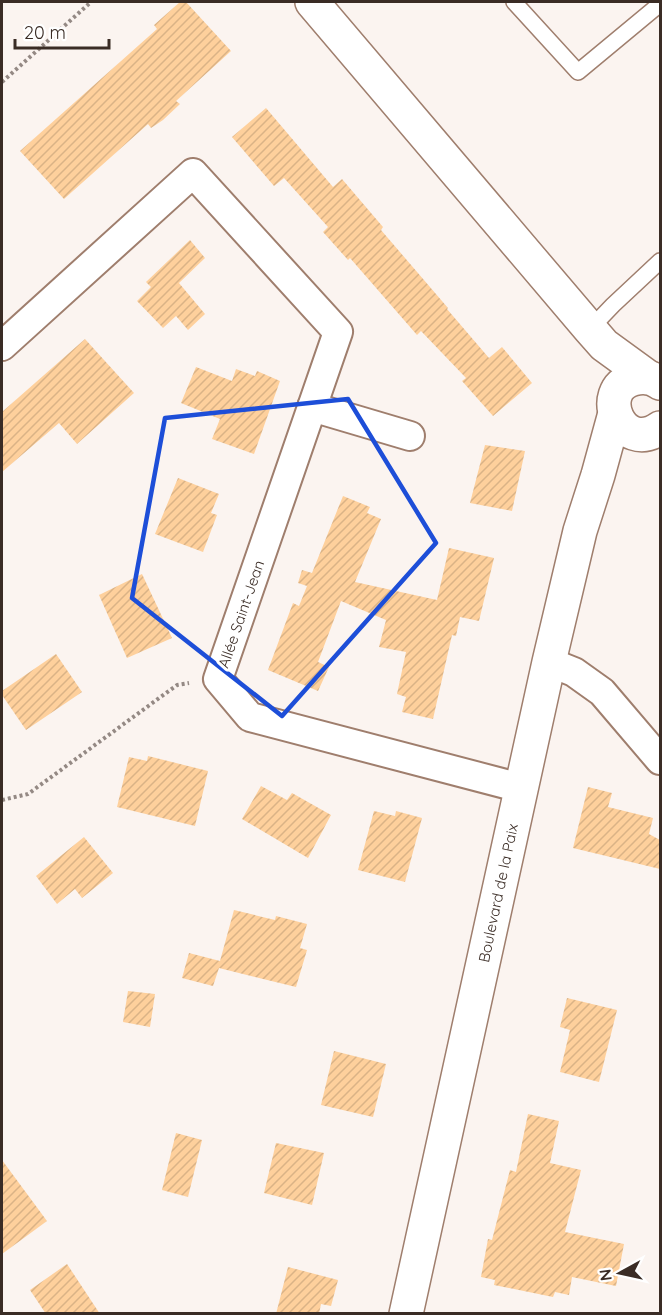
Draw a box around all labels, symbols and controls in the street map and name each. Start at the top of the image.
scale bar [15,12,110,50]
text: 20 m [24,21,66,44]
street label: Allée Saint-Jean [214,558,268,670]
street label: Boulevard de la Paix [474,822,522,964]
north arrow [590,1243,650,1303]
text: N [594,1268,616,1282]

